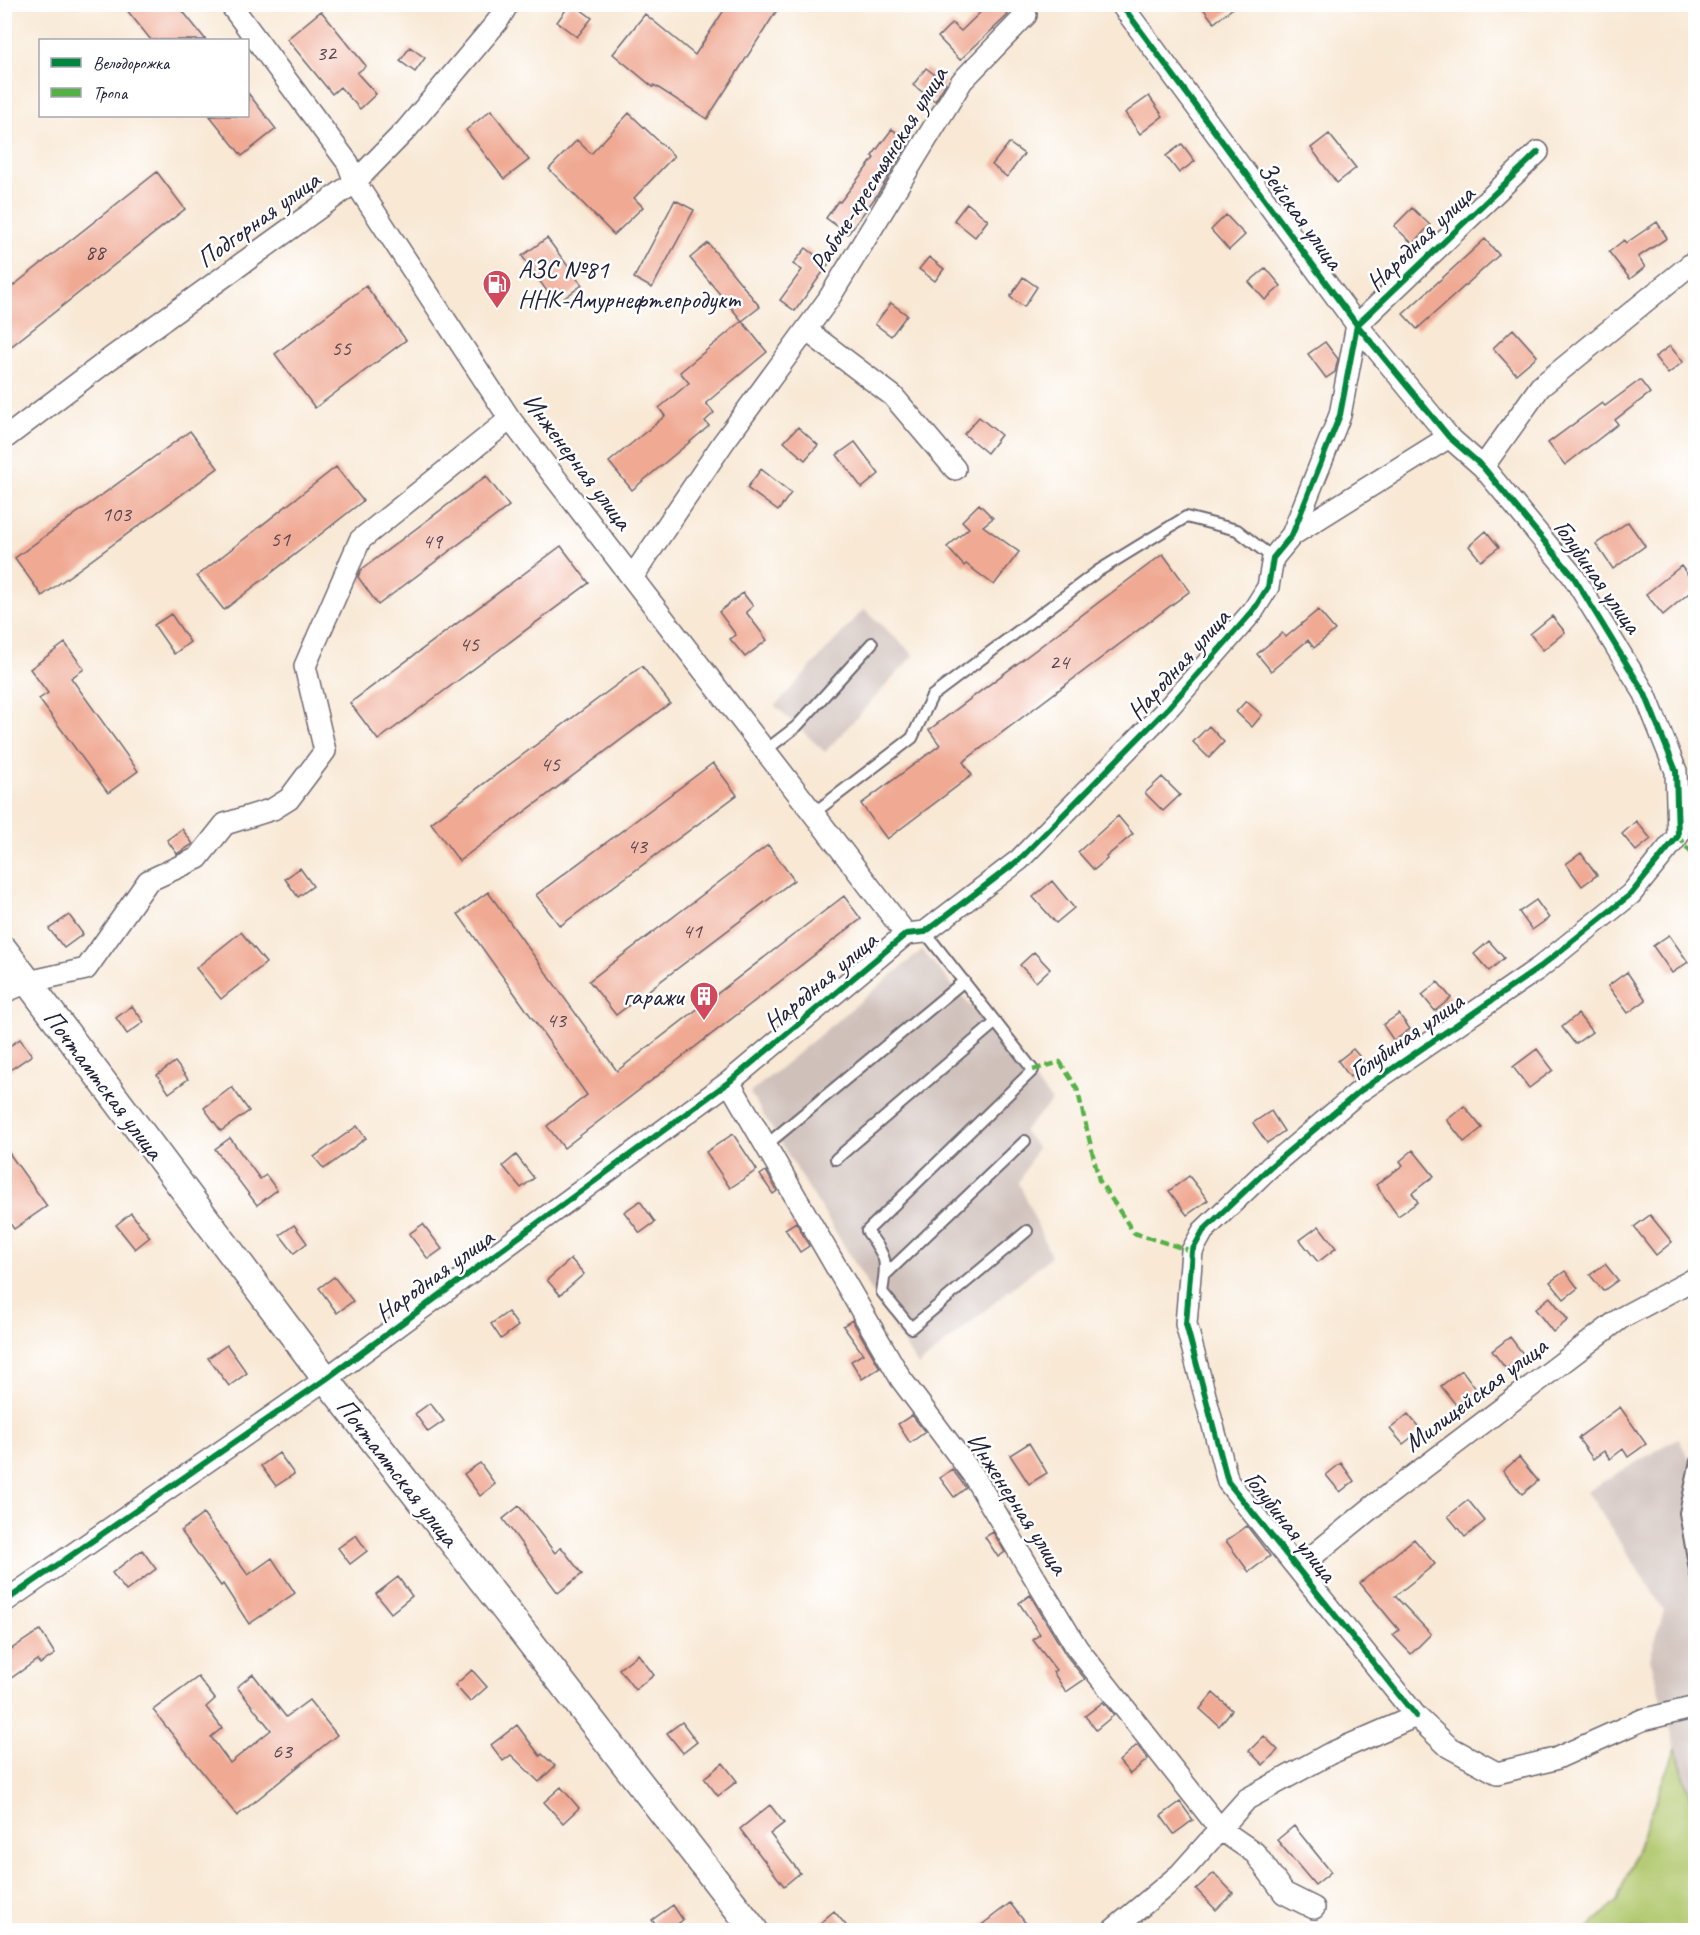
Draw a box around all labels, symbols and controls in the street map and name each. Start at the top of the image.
legend [39,39,249,117]
house number: 32 [316,39,338,67]
text: Велодорожка [93,52,171,74]
street label: Рабоче-крестьянская улица [802,59,956,278]
text: Тропа [93,82,129,104]
street label: Зейская улица [1250,155,1352,277]
street label: Подгорная улица [190,163,328,275]
street label: Народная улица [1359,177,1483,299]
house number: 88 [85,238,107,266]
place label: АЗС №81 ННК-Амурнефтепродукт [518,253,741,316]
fuel station icon: АЗС №81 ННК-Амурнефтепродукт [481,268,513,310]
house number: 55 [331,334,352,362]
street label: Инженерная улица [515,386,641,538]
house number: 103 [101,500,133,528]
street label: Голубиная улица [1546,513,1650,641]
house number: 51 [270,525,291,553]
house number: 49 [422,527,444,555]
street label: Народная улица [1120,600,1238,727]
house number: 45 [459,630,480,658]
house number: 24 [1049,648,1071,676]
house number: 45 [540,750,561,778]
house number: 43 [627,832,649,860]
house number: 41 [682,917,703,945]
street label: Народная улица [756,923,885,1039]
place label: гаражи [623,980,686,1013]
building icon: гаражи [688,980,720,1022]
street label: Голубиная улица [1343,984,1471,1088]
street label: Почтамтская улица [36,1002,172,1167]
house number: 43 [546,1006,568,1034]
street label: Народная улица [368,1220,502,1330]
street label: Милицейская улица [1397,1329,1555,1459]
street label: Почтамтская улица [329,1391,467,1555]
street label: Инженерная улица [959,1426,1077,1582]
street label: Голубиная улица [1237,1464,1345,1590]
house number: 63 [272,1737,294,1765]

